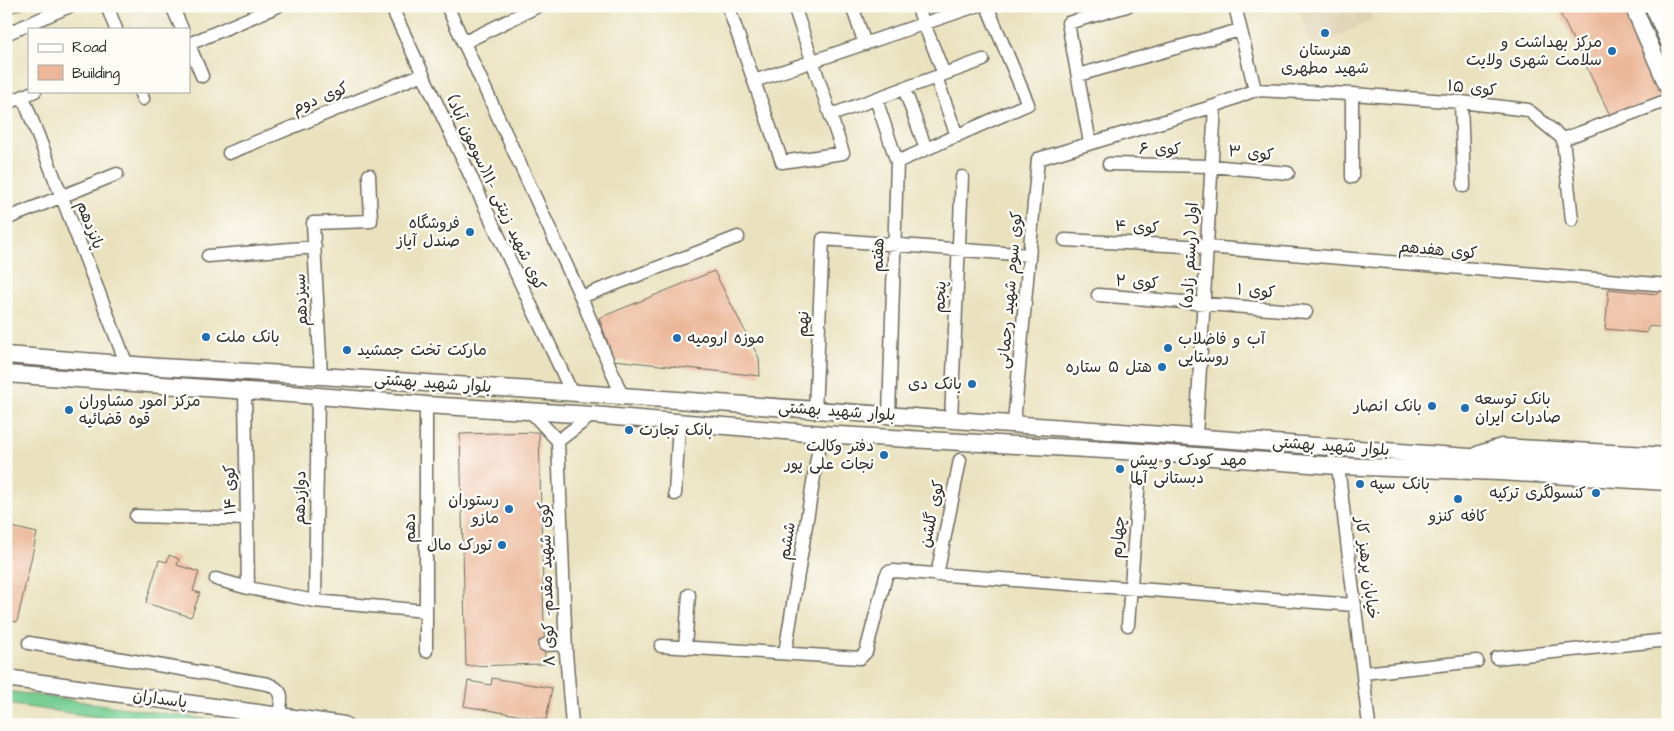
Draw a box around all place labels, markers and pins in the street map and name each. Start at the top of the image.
marker: هنرستان شهید مطهری [1319,27,1331,39]
place label: مرکز بهداشت و سلامت شهری ولایت [1466,31,1602,71]
place label: هنرستان شهید مطهری [1281,39,1369,79]
marker: مرکز بهداشت و سلامت شهری ولایت [1606,45,1618,57]
place label: فروشگاه صندل آیاز [395,212,460,252]
marker: فروشگاه صندل آیاز [464,226,476,238]
place label: بانک ملت [216,326,280,348]
place label: موزه ارومیه [687,327,765,349]
place label: آب و فاضلاب روستایی [1178,328,1266,368]
marker: بانک ملت [200,331,212,343]
marker: موزه ارومیه [671,332,683,344]
place label: مارکت تخت جمشید [357,339,487,361]
marker: آب و فاضلاب روستایی [1162,342,1174,354]
marker: مارکت تخت جمشید [341,344,353,356]
place label: هتل ۵ ستاره [1066,356,1152,378]
marker: هتل ۵ ستاره [1156,361,1168,373]
place label: بانک دی [908,373,962,395]
marker: بانک دی [966,378,978,390]
place label: بانک توسعه صادرات ایران [1475,388,1561,428]
place label: مرکز امور مشاوران قوه قضائیه [79,390,201,430]
place label: بانک انصار [1352,395,1422,417]
marker: بانک انصار [1426,400,1438,412]
marker: بانک توسعه صادرات ایران [1459,402,1471,414]
marker: مرکز امور مشاوران قوه قضائیه [63,404,75,416]
place label: بانک تجارت [639,419,713,441]
marker: بانک تجارت [623,424,635,436]
place label: دفتر وکالت نجات علی پور [783,435,874,475]
marker: دفتر وکالت نجات علی پور [878,449,890,461]
place label: مهد کودک و پیش دبستانی آلما [1130,449,1247,489]
marker: مهد کودک و پیش دبستانی آلما [1114,463,1126,475]
place label: بانک سپه [1370,473,1430,495]
marker: بانک سپه [1354,478,1366,490]
place label: کنسولگری ترکیه [1490,482,1586,504]
marker: کنسولگری ترکیه [1590,487,1602,499]
place label: رستوران مازو [448,489,499,529]
marker: کافه کنزو [1452,493,1464,505]
marker: رستوران مازو [503,503,515,515]
place label: کافه کنزو [1427,505,1487,527]
place label: تورک مال [427,534,492,556]
marker: تورک مال [496,539,508,551]

